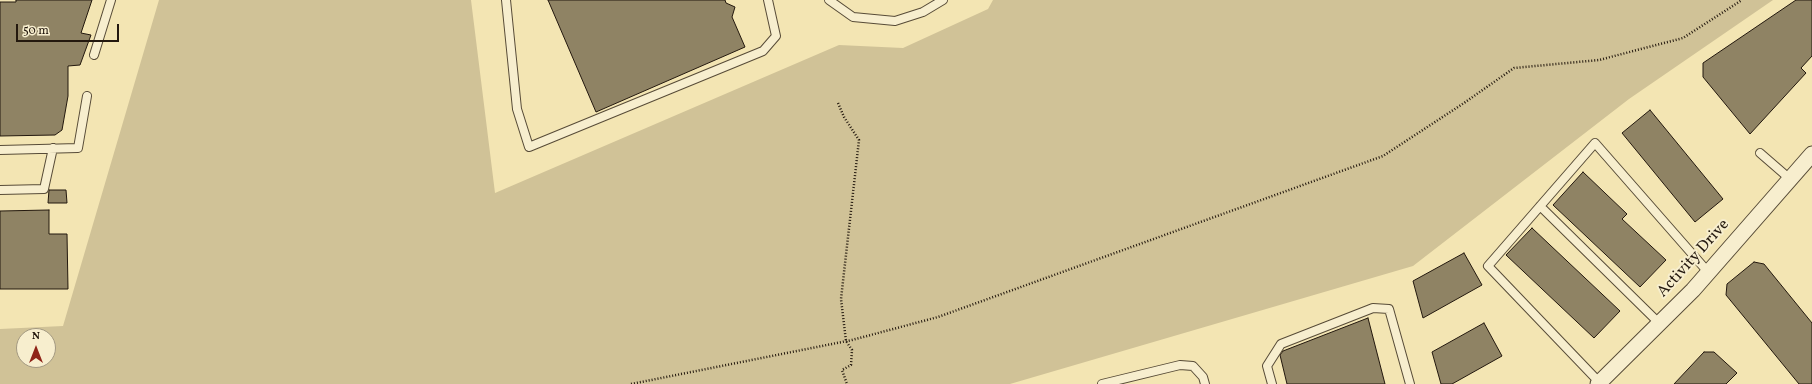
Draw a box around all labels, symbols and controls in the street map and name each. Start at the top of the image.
scale bar [18,16,121,42]
text: 50 m [23,23,49,39]
street label: Activity Drive [1654,216,1734,302]
north arrow [16,328,56,368]
text: N [32,329,40,344]

